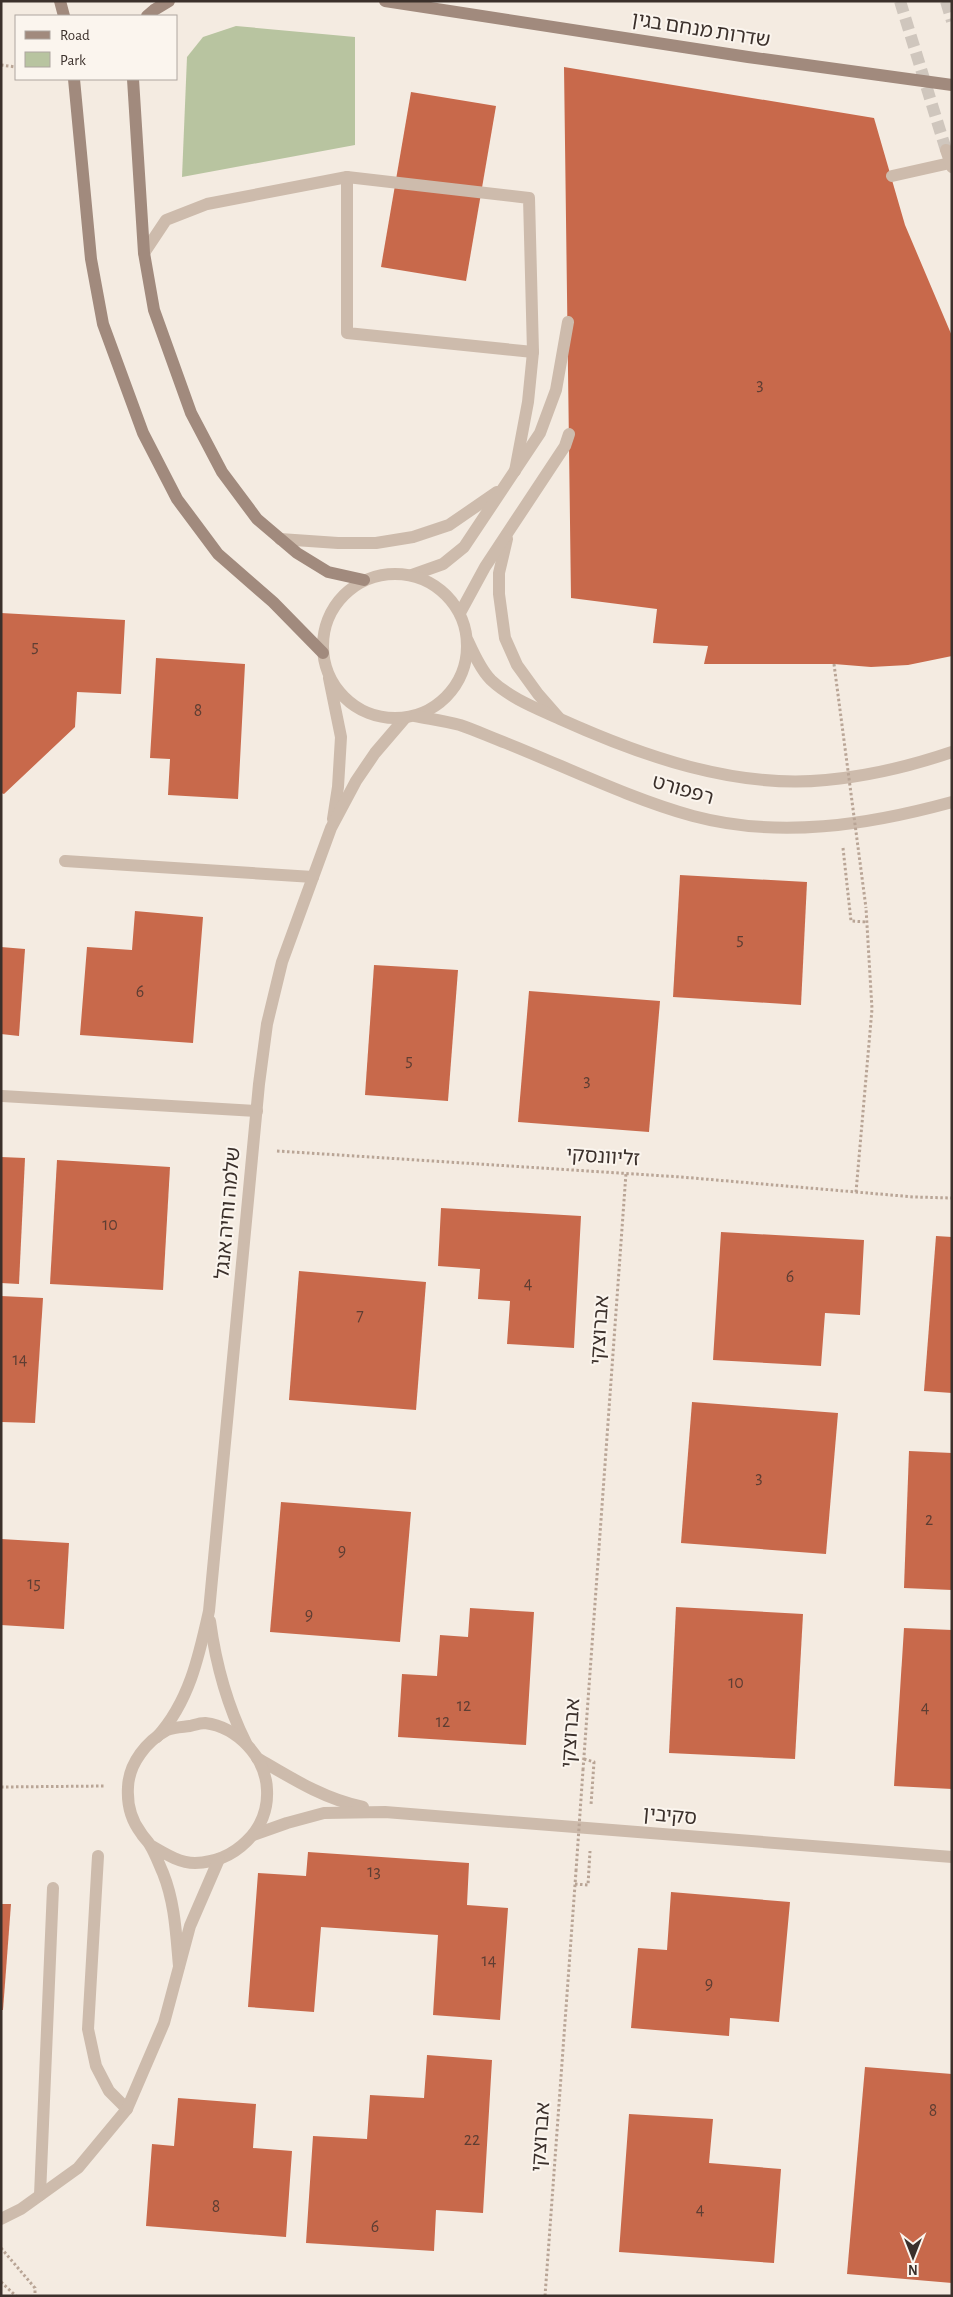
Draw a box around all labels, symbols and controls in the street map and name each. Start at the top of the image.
street label: שדרות מנחם בגין [630,9,772,51]
legend [15,15,178,80]
text: Road [60,28,90,43]
text: Park [60,53,86,68]
house number: 3 [756,376,764,394]
house number: 5 [31,638,39,656]
house number: 8 [194,702,202,720]
street label: רפפורט [650,772,716,808]
house number: 5 [736,931,744,949]
house number: 6 [136,983,144,1001]
house number: 5 [405,1052,413,1070]
house number: 3 [583,1072,591,1090]
street label: זליוונסקי [565,1144,641,1170]
street label: שלמה וחיה אנגל [212,1146,244,1280]
house number: 10 [102,1216,118,1234]
house number: 6 [786,1268,794,1286]
house number: 4 [524,1275,533,1293]
street label: אברוצקי [588,1295,612,1365]
house number: 7 [356,1307,364,1325]
house number: 14 [13,1351,28,1369]
house number: 3 [755,1469,763,1487]
house number: 2 [925,1511,933,1529]
house number: 9 [338,1542,346,1560]
house number: 15 [27,1575,41,1593]
house number: 9 [305,1606,313,1624]
house number: 10 [728,1674,744,1692]
house number: 12 [457,1697,471,1715]
street label: אברוצקי [559,1698,583,1768]
house number: 4 [921,1699,930,1717]
house number: 12 [436,1713,450,1731]
street label: סקיבין [642,1804,698,1828]
house number: 13 [367,1863,381,1881]
house number: 14 [482,1952,497,1970]
house number: 9 [705,1975,713,1993]
street label: אברוצקי [529,2102,553,2172]
house number: 8 [929,2102,937,2120]
house number: 22 [464,2131,480,2149]
house number: 8 [212,2198,220,2216]
house number: 4 [696,2201,705,2219]
house number: 6 [371,2218,379,2236]
north arrow [888,2232,938,2282]
text: N [908,2262,918,2276]

